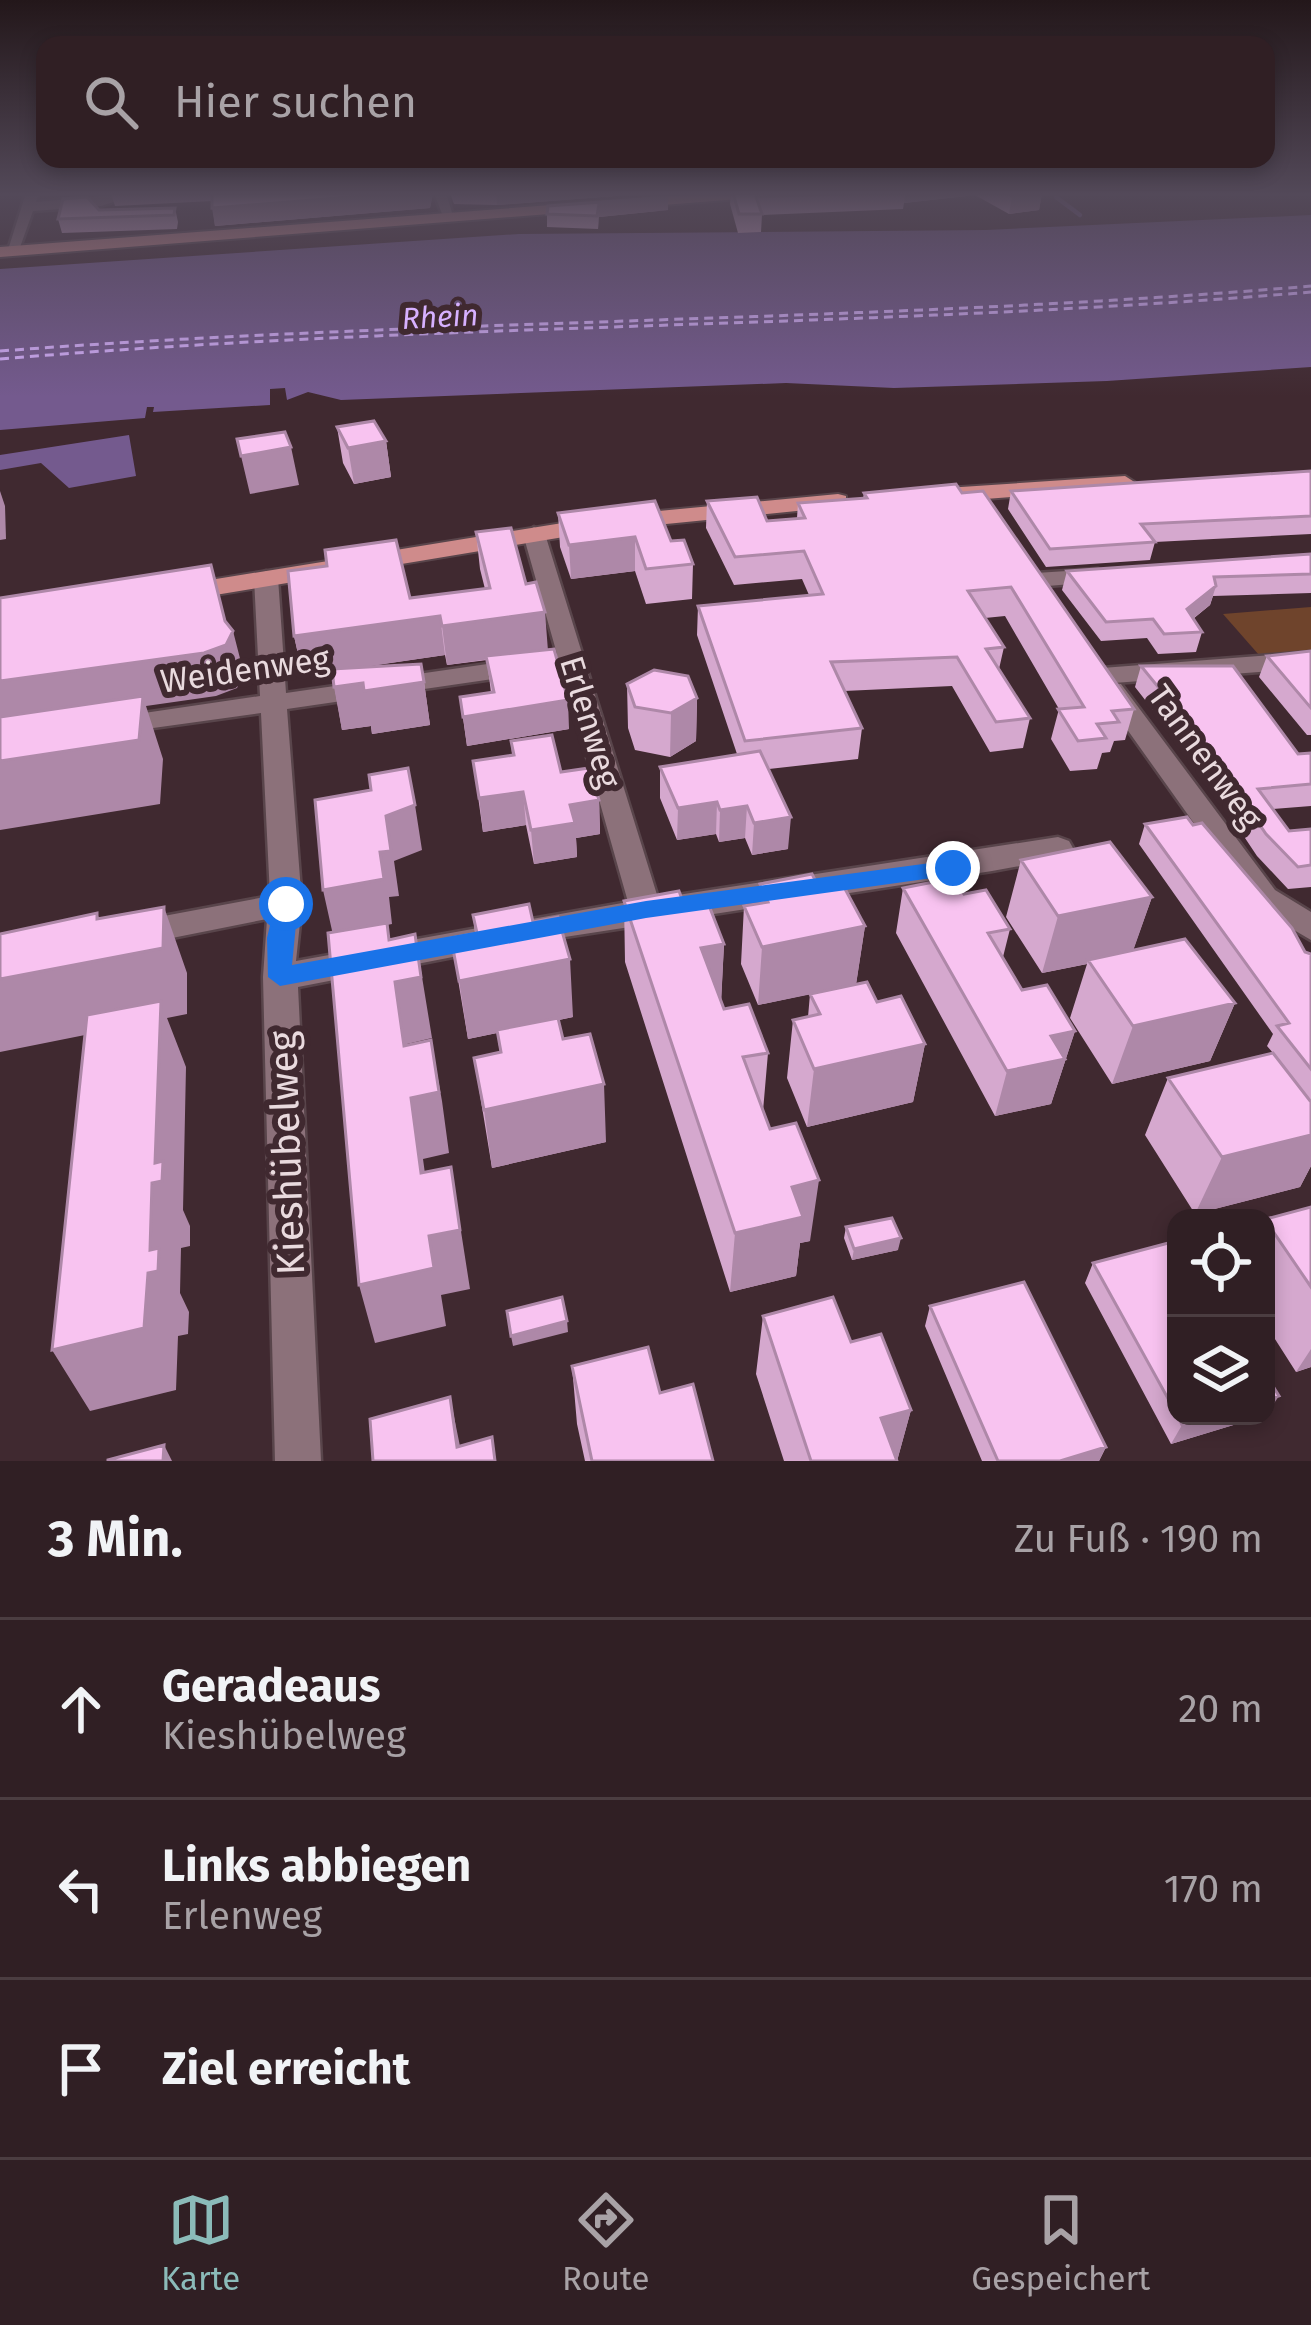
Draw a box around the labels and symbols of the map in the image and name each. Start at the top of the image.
water label: Rhein [401,297,479,337]
street label: Weidenweg [158,638,333,702]
street label: Erlenweg [551,651,629,794]
street label: Tannenweg [1139,677,1271,837]
route end [926,841,980,895]
route start [259,877,313,931]
street label: Kieshübelweg [260,1029,314,1276]

